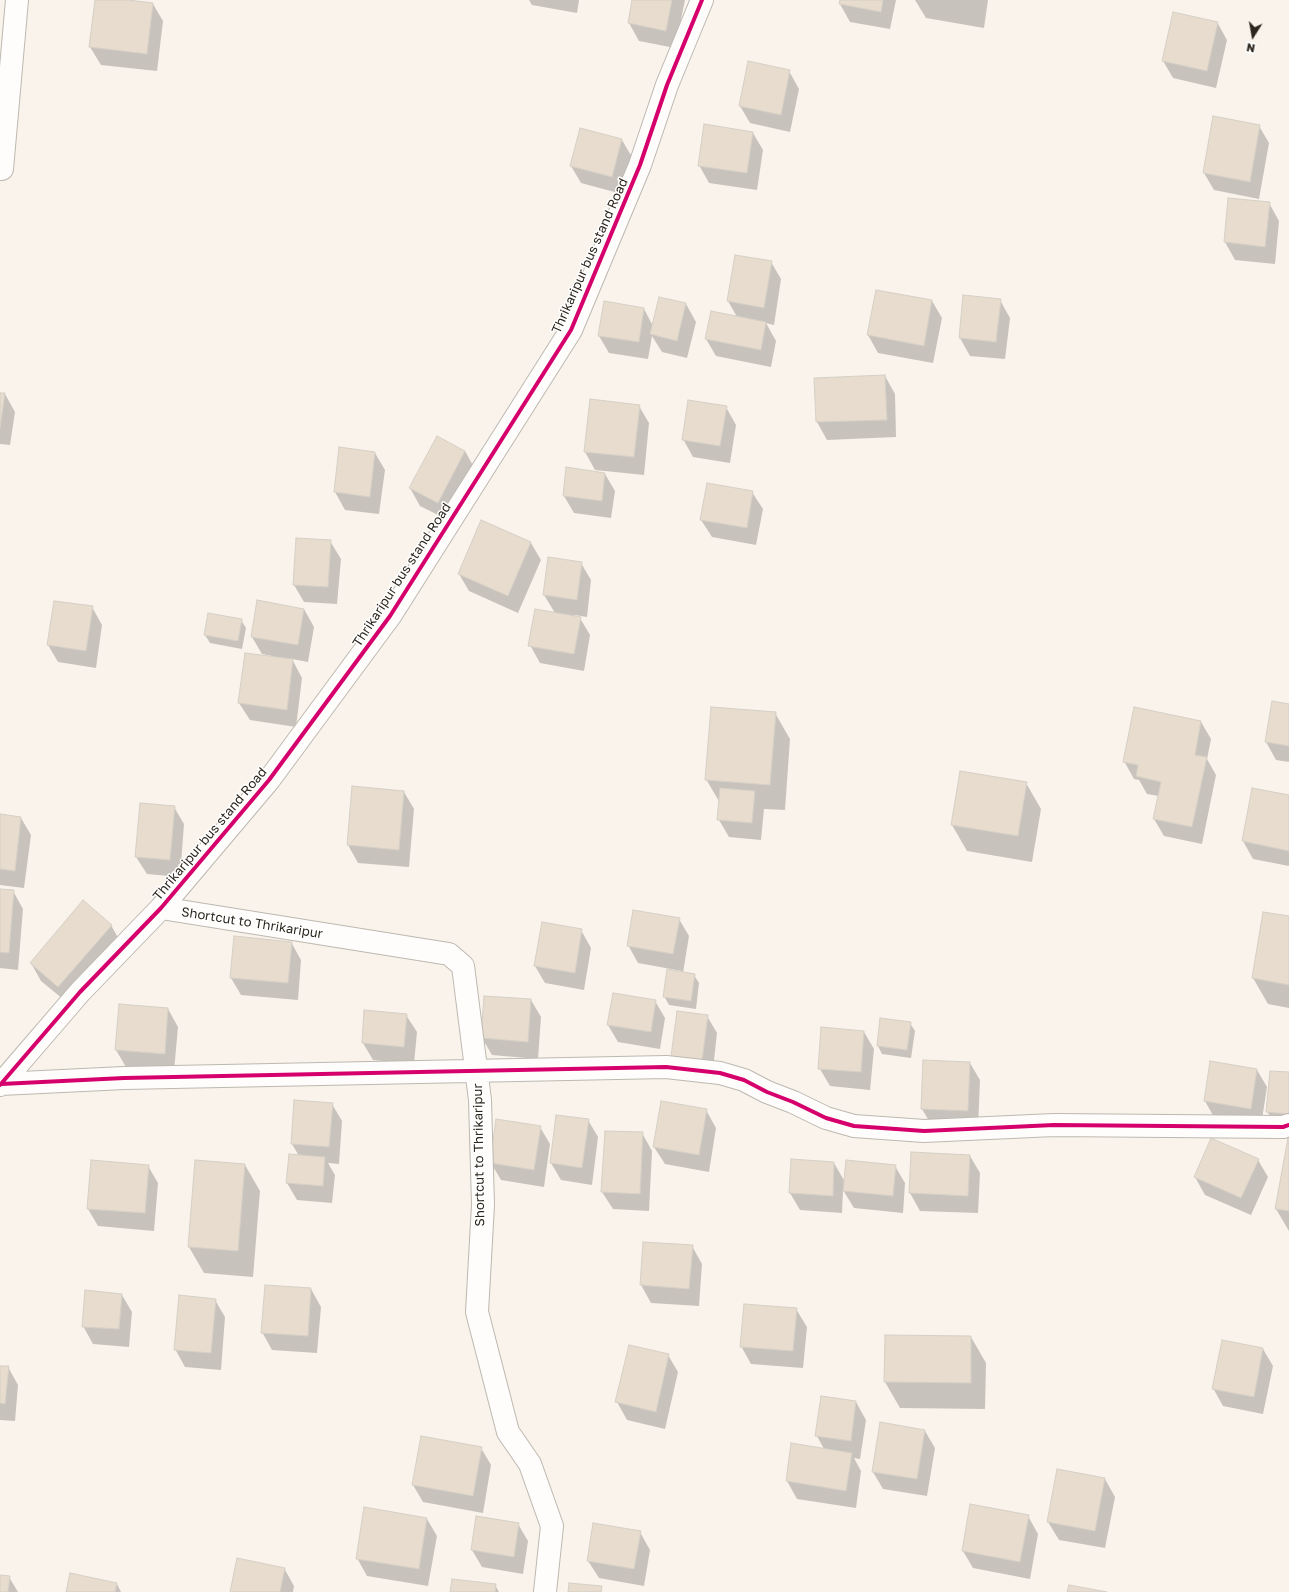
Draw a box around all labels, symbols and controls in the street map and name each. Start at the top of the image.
north arrow [1233,16,1273,56]
text: N [1245,41,1256,55]
street label: Thrikaripur bus stand Road [549,176,631,336]
street label: Thrikaripur bus stand Road [350,500,454,650]
street label: Thrikaripur bus stand Road [150,764,270,904]
street label: Shortcut to Thrikaripur [180,904,324,942]
street label: Shortcut to Thrikaripur [470,1083,488,1227]

